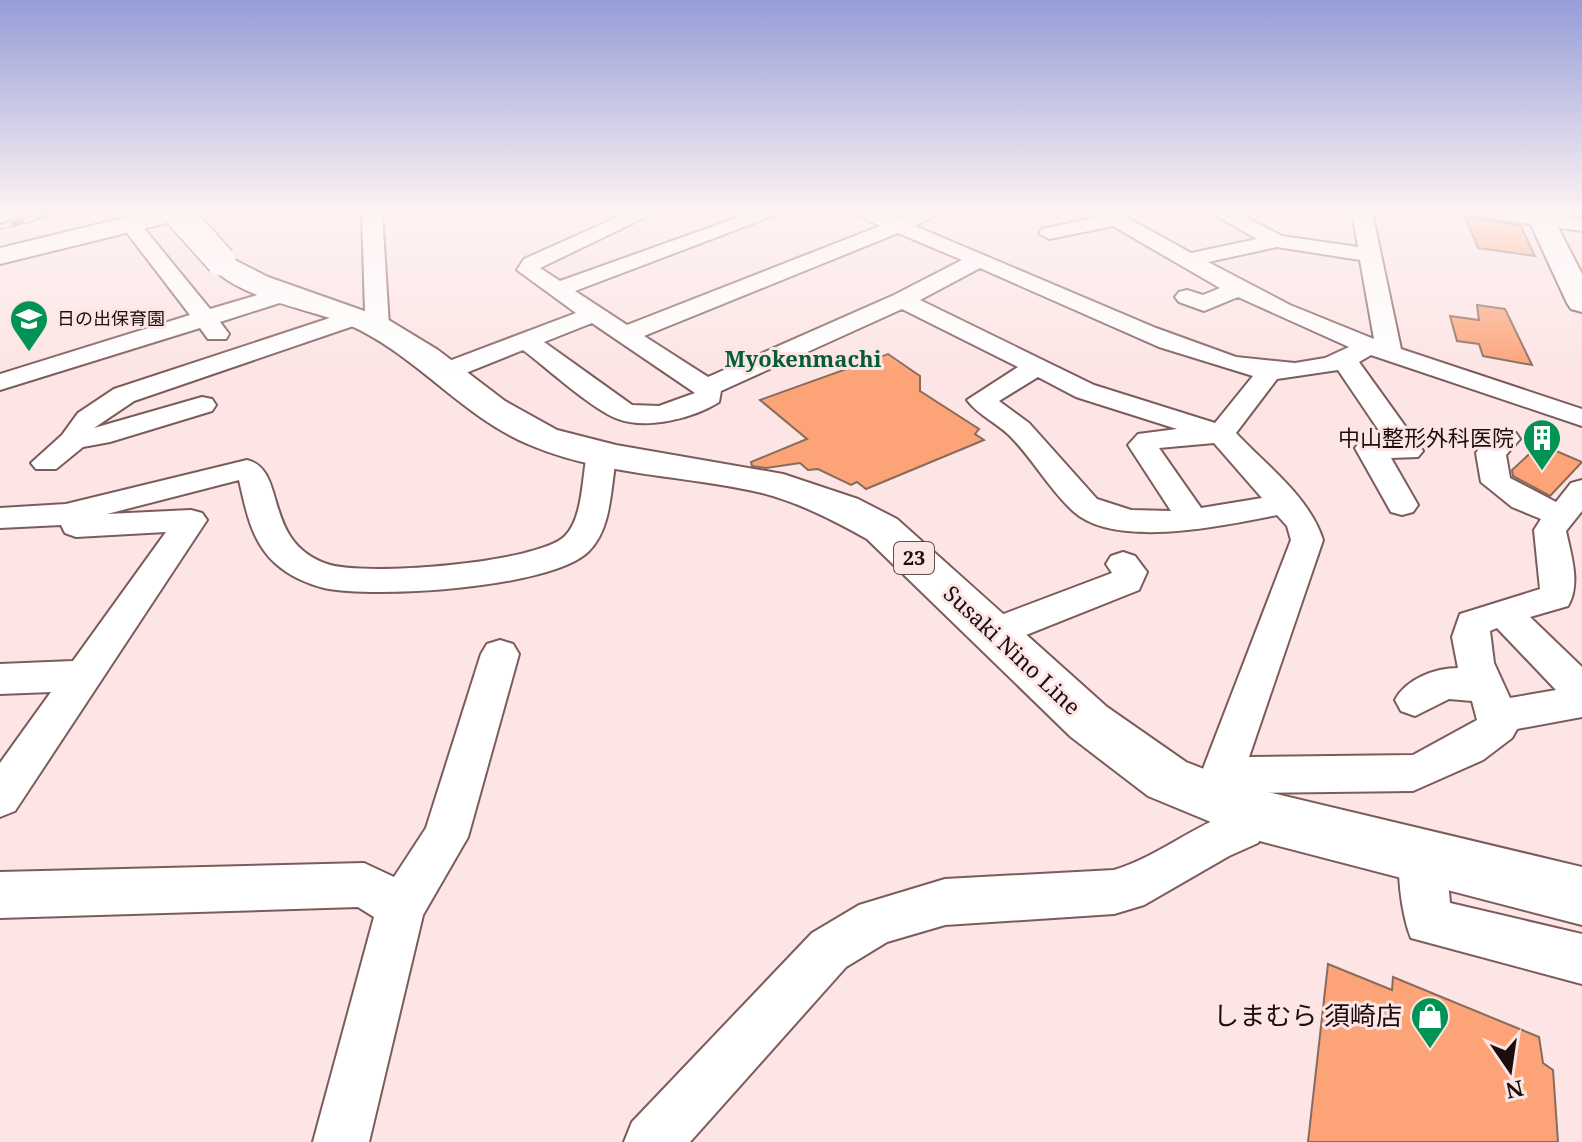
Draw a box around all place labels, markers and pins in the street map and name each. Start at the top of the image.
school or university icon: 日の出保育園 [8,298,50,353]
place label: 日の出保育園 [57,306,165,330]
building icon: 中山整形外科医院 [1521,417,1563,472]
place label: 中山整形外科医院 [1338,422,1514,452]
shop icon: しまむら 須崎店 [1409,995,1451,1050]
place label: しまむら 須崎店 [1213,997,1402,1033]

